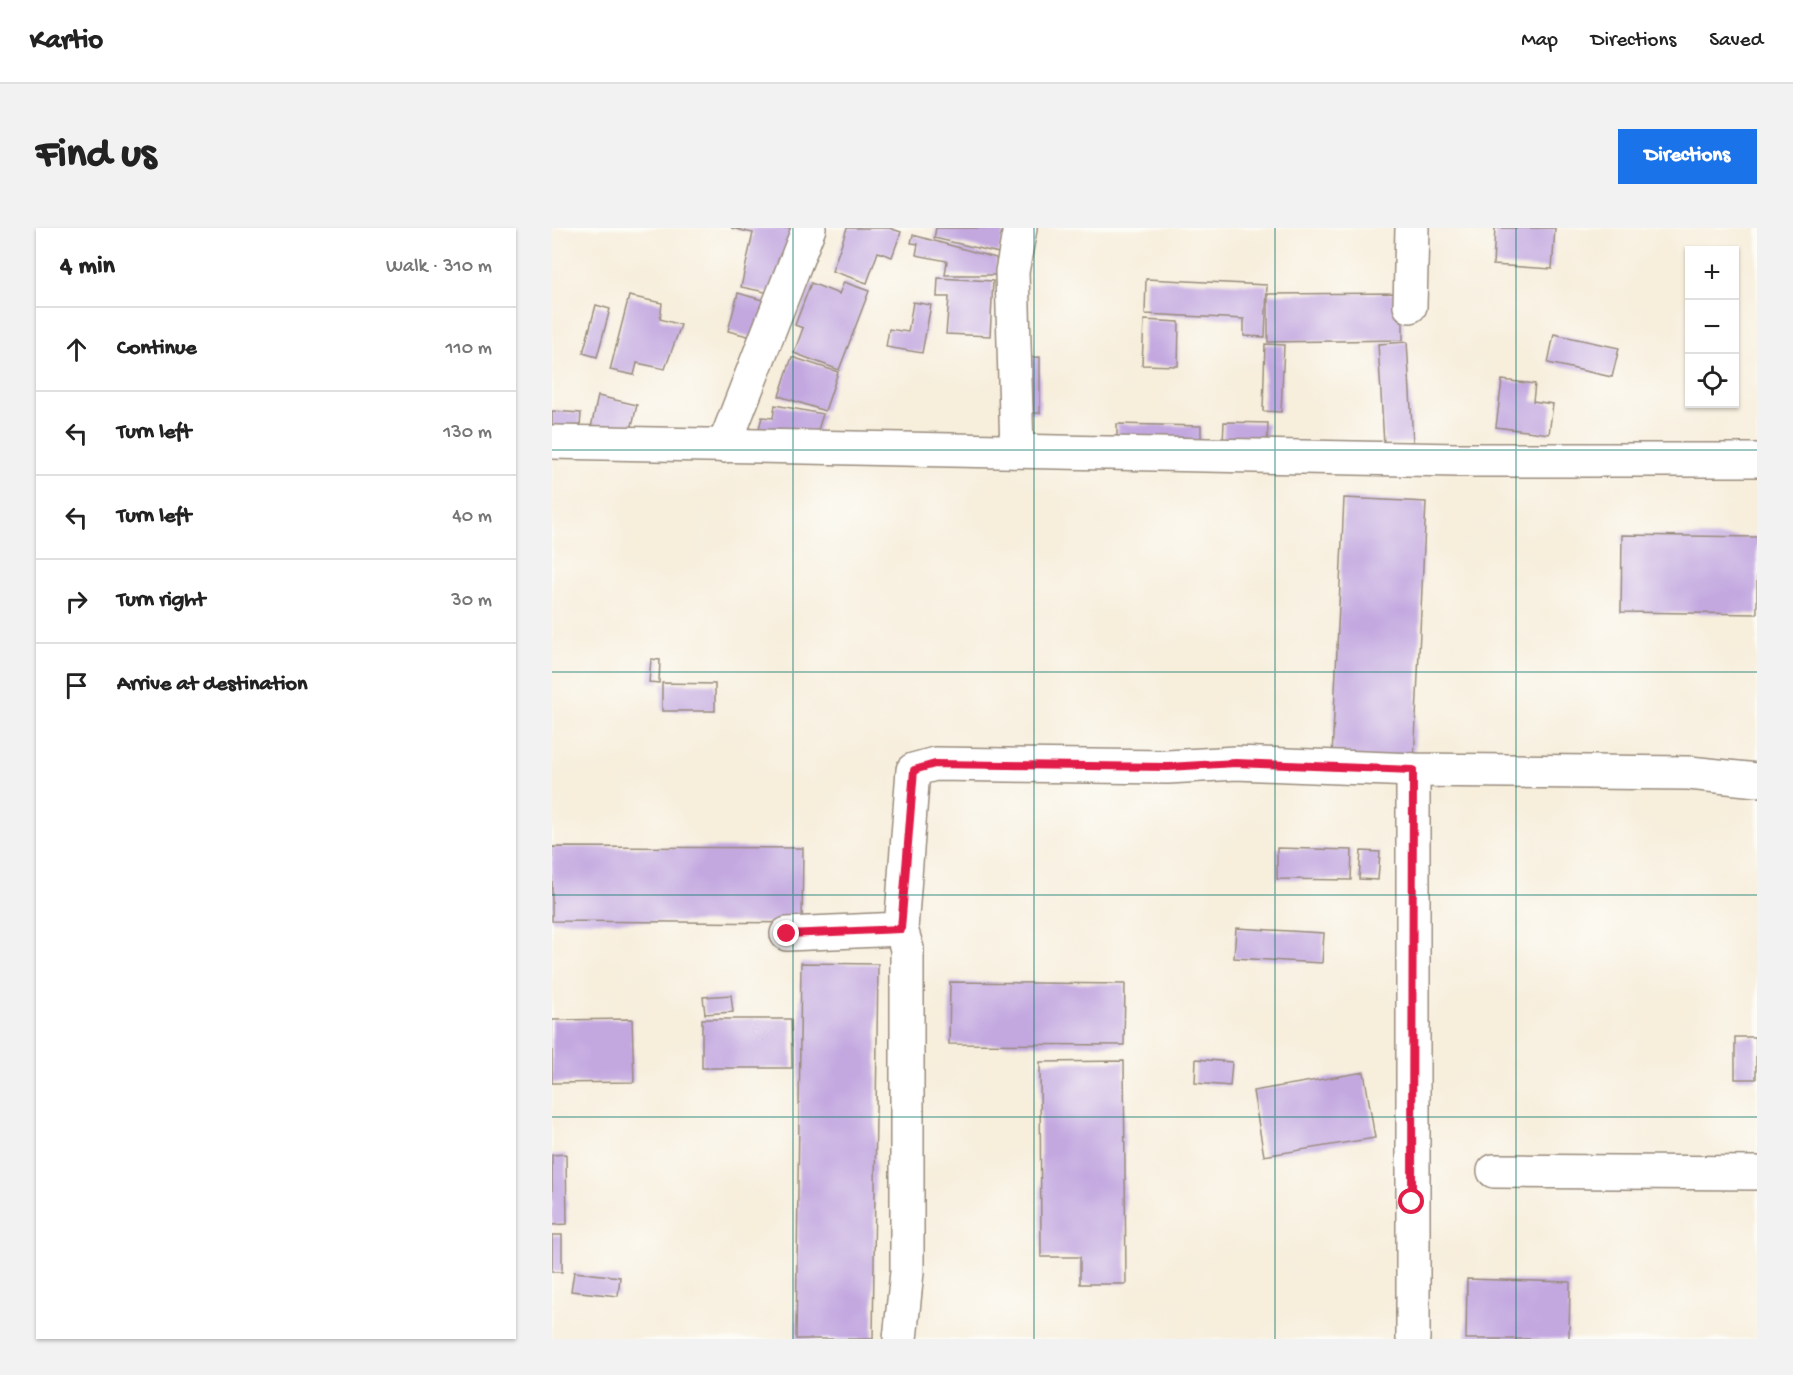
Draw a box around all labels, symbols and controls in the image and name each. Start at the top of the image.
text: Kartio [30,25,103,58]
text: Map [1521,29,1558,54]
text: Directions [1591,29,1676,54]
text: Saved [1709,29,1763,54]
button: Directions [1618,129,1757,184]
text: Find us [36,132,156,181]
map controls [1685,246,1739,408]
button: + [1685,246,1739,300]
text: 4 min [60,252,115,283]
text: Walk · 310 m [386,256,492,279]
button: − [1685,300,1739,354]
icon: ahead [60,333,93,366]
text: Continue [117,336,197,362]
text: 110 m [446,338,492,361]
button: locate [1685,354,1739,408]
icon: left [60,417,93,450]
text: Turn left [117,420,191,446]
text: 130 m [443,422,492,445]
icon: left [60,501,93,534]
text: Turn left [117,504,191,530]
text: 40 m [452,506,492,529]
icon: right [60,585,93,618]
text: Turn right [117,588,205,614]
text: 30 m [451,590,492,613]
icon: arrive [60,669,93,702]
text: Arrive at destination [117,672,307,698]
route end [773,920,799,946]
route start [1398,1188,1424,1214]

